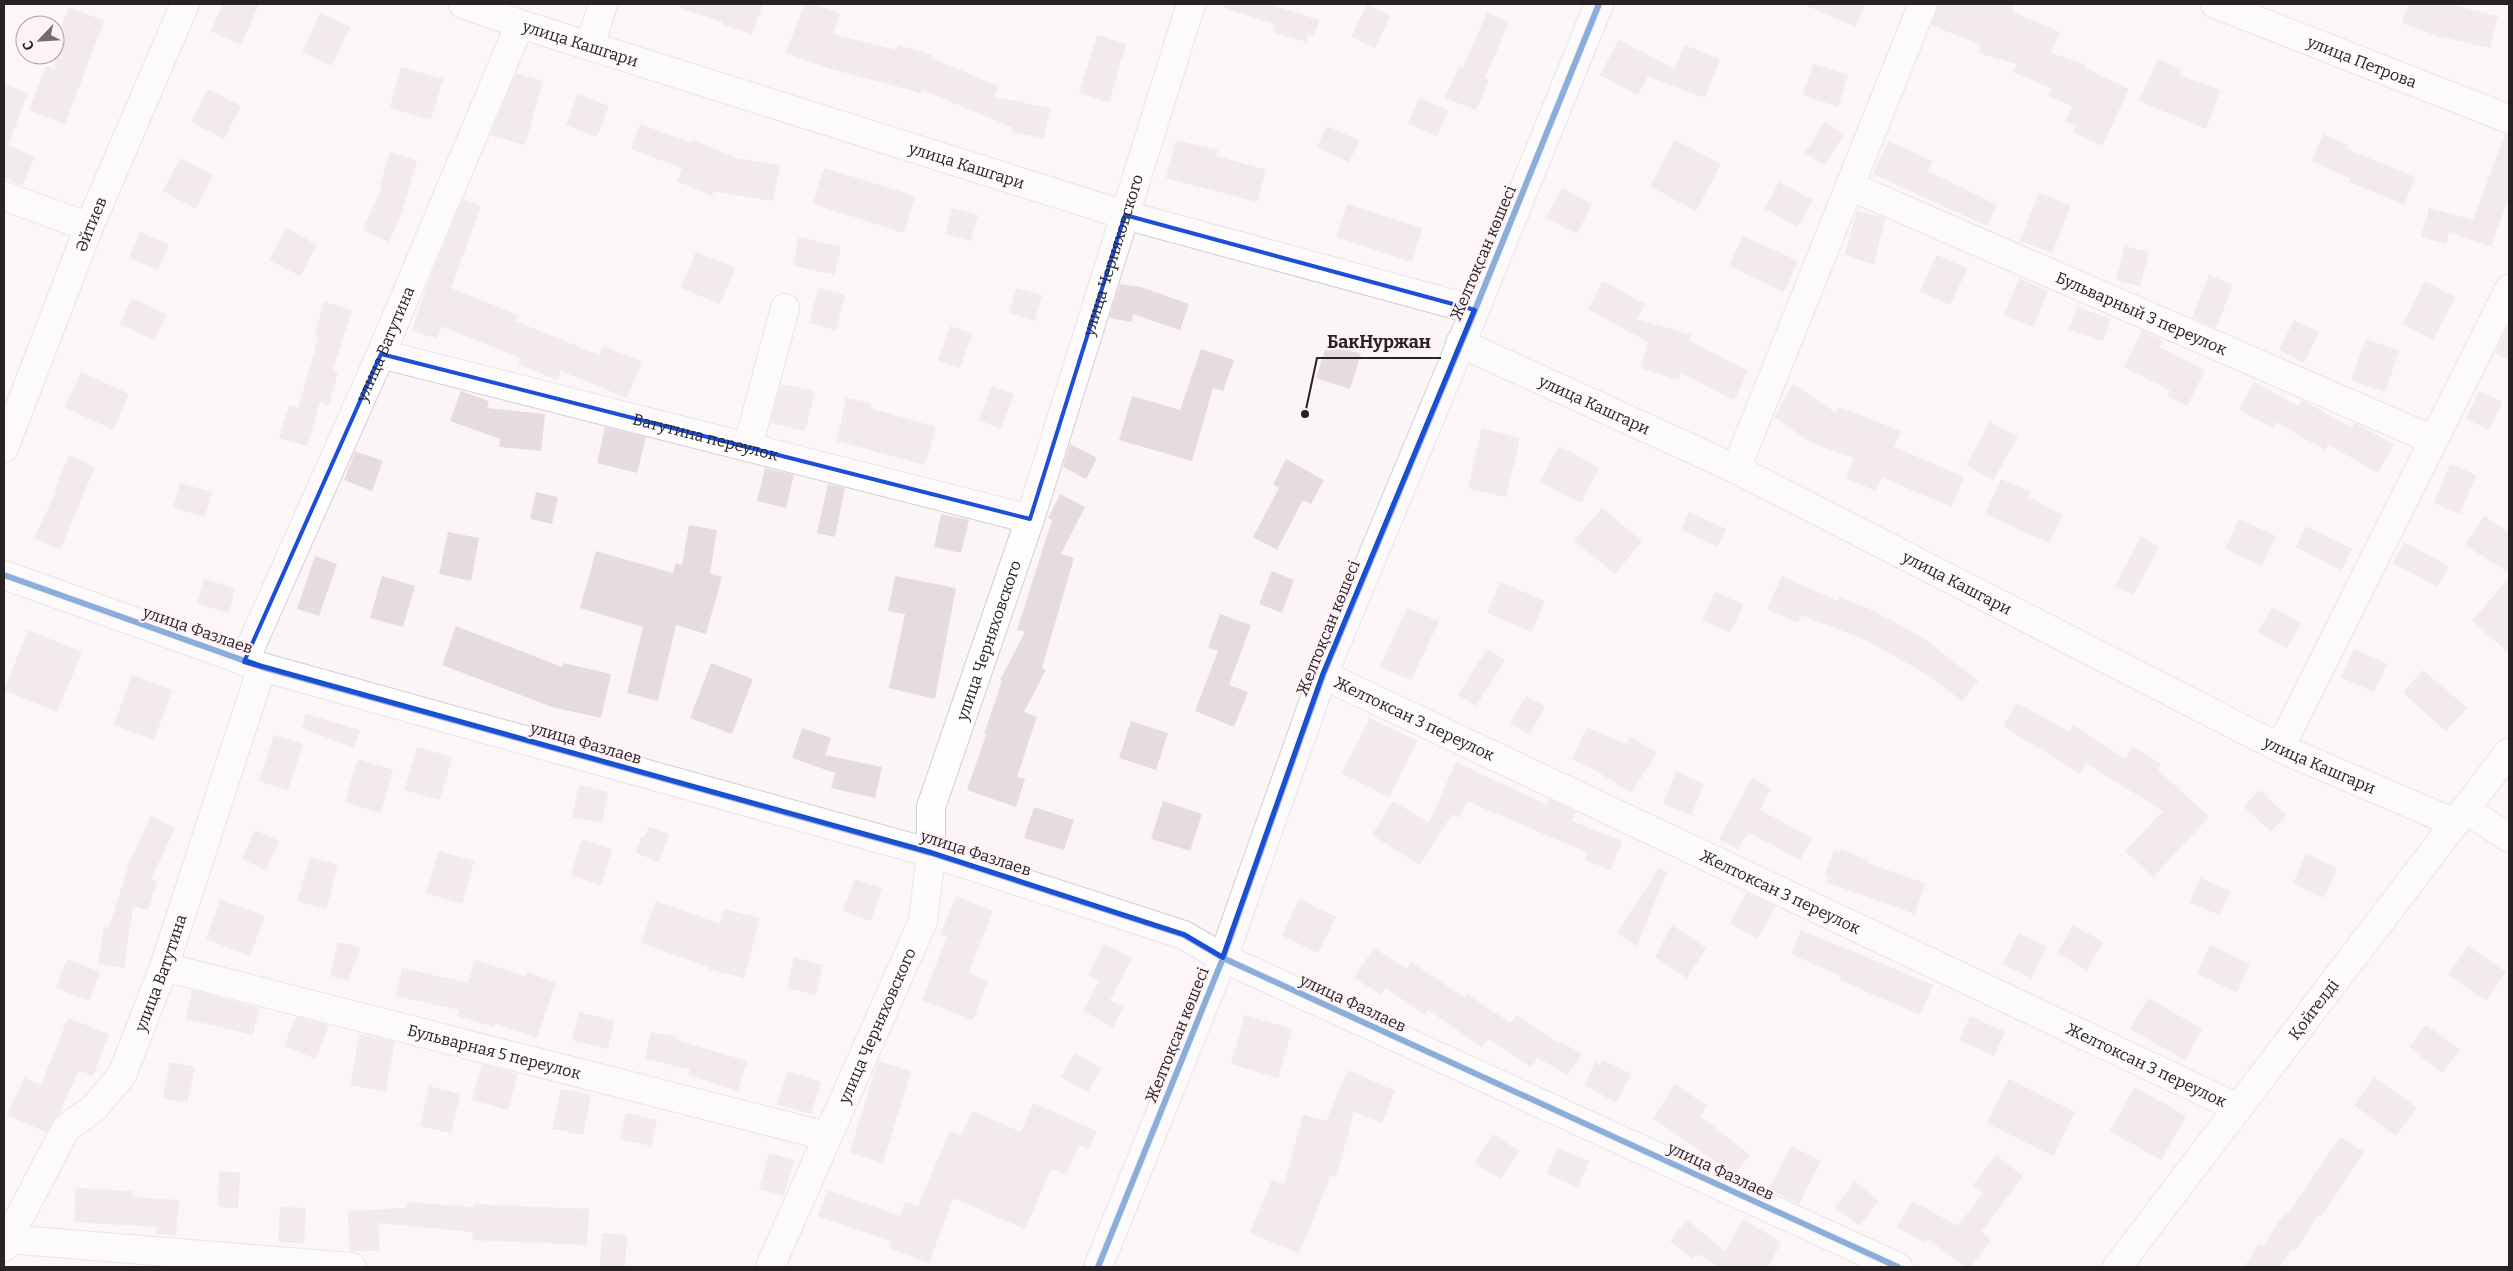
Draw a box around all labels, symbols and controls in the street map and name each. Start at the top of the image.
north arrow [15,15,65,65]
street label: улица Кашгари [520,16,641,70]
street label: улица Петрова [2304,31,2420,92]
text: С [19,38,38,53]
street label: улица Кашгари [906,138,1027,192]
street label: улица Черняховского [1078,172,1147,339]
street label: Желтоқсан көшесі [1446,183,1520,323]
street label: Әйтиев [71,194,110,254]
street label: Бульварный 3 переулок [2053,267,2231,359]
street label: улица Ватутина [351,283,418,405]
callout: БакНуржан [1317,325,1441,358]
text: БакНуржан [1327,331,1431,353]
street label: улица Кашгари [1535,370,1653,438]
street label: Ватутина переулок [631,409,781,464]
street label: улица Кашгари [1899,546,2015,618]
street label: Желтоқсан көшесі [1292,557,1364,699]
street label: улица Черняховского [952,558,1025,724]
street label: улица Фазлаев [140,602,255,658]
street label: Желтоксан 3 переулок [1331,672,1498,765]
street label: улица Фазлаев [527,718,644,768]
street label: улица Кашгари [2260,731,2379,797]
street label: улица Фазлаев [917,826,1034,880]
street label: Желтоксан 3 переулок [1697,845,1864,938]
street label: улица Ватутина [130,912,190,1035]
street label: улица Черняховского [834,945,919,1107]
street label: Желтоқсан көшесі [1141,964,1213,1106]
street label: улица Фазлаев [1296,970,1409,1036]
street label: Қойгелді [2284,975,2342,1043]
street label: Желтоксан 3 переулок [2063,1019,2230,1111]
street label: Бульварная 5 переулок [406,1020,584,1083]
street label: улица Фазлаев [1664,1138,1777,1204]

